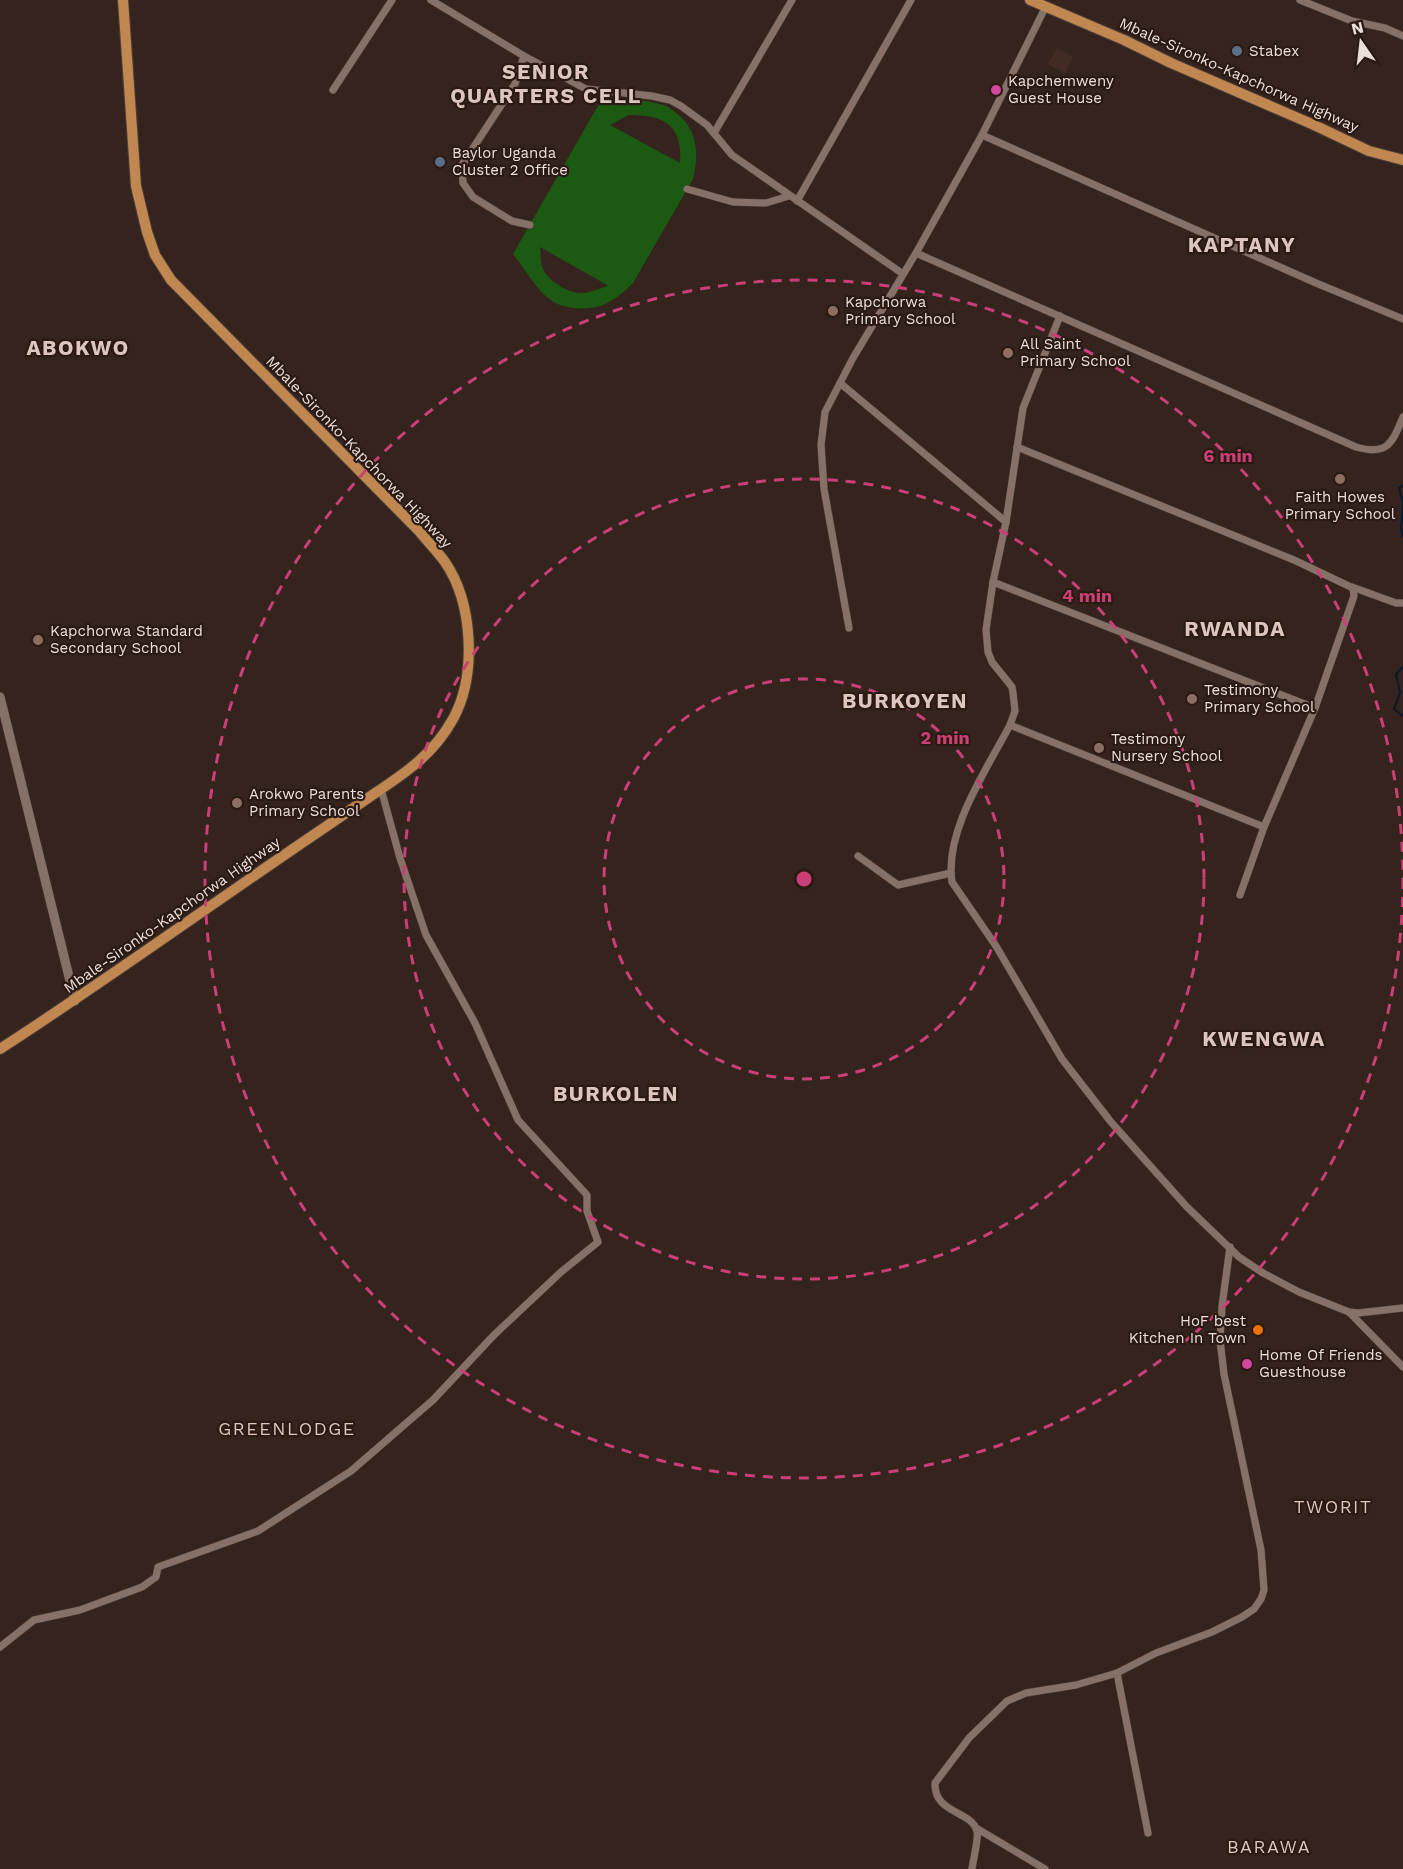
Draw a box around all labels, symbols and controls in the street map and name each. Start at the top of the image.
north arrow [1331,12,1391,72]
street label: Mbale-Sironko-Kapchorwa Highway [1117,14,1362,136]
text: N [1349,17,1366,39]
place label: Stabex [1249,42,1299,60]
marker: Stabex [1230,44,1244,58]
district label: SENIOR QUARTERS CELL [450,59,642,108]
place label: Kapchemweny Guest House [1008,72,1114,107]
marker: Kapchemweny Guest House [989,83,1003,97]
place label: Baylor Uganda Cluster 2 Office [452,144,568,179]
marker: Baylor Uganda Cluster 2 Office [433,155,447,169]
district label: KAPTANY [1188,232,1296,257]
place label: Kapchorwa Primary School [845,293,956,328]
marker: Kapchorwa Primary School [826,304,840,318]
district label: ABOKWO [26,335,130,360]
place label: All Saint Primary School [1020,335,1131,370]
marker: All Saint Primary School [1001,346,1015,360]
street label: Mbale-Sironko-Kapchorwa Highway [262,352,456,552]
text: 6 min [1203,445,1253,466]
marker: Faith Howes Primary School [1333,472,1347,486]
place label: Faith Howes Primary School [1285,488,1396,523]
text: 4 min [1062,585,1112,606]
district label: RWANDA [1184,616,1286,641]
place label: Kapchorwa Standard Secondary School [50,622,203,657]
marker: Kapchorwa Standard Secondary School [31,633,45,647]
place label: Testimony Primary School [1204,681,1315,716]
district label: BURKOYEN [842,688,968,713]
marker: Testimony Primary School [1185,692,1199,706]
text: 2 min [920,727,970,748]
place label: Testimony Nursery School [1111,730,1222,765]
marker: Testimony Nursery School [1092,741,1106,755]
place label: Arokwo Parents Primary School [249,785,364,820]
marker: Arokwo Parents Primary School [230,796,244,810]
street label: Mbale-Sironko-Kapchorwa Highway [60,833,284,997]
centre of rings [794,869,814,889]
district label: KWENGWA [1202,1026,1326,1051]
district label: BURKOLEN [553,1081,679,1106]
place label: HoF best Kitchen In Town [1129,1312,1247,1347]
marker: HoF best Kitchen In Town [1251,1323,1265,1337]
place label: Home Of Friends Guesthouse [1259,1346,1383,1381]
marker: Home Of Friends Guesthouse [1240,1357,1254,1371]
district label: GREENLODGE [218,1418,356,1439]
district label: TWORIT [1294,1496,1372,1517]
district label: BARAWA [1227,1836,1311,1857]

